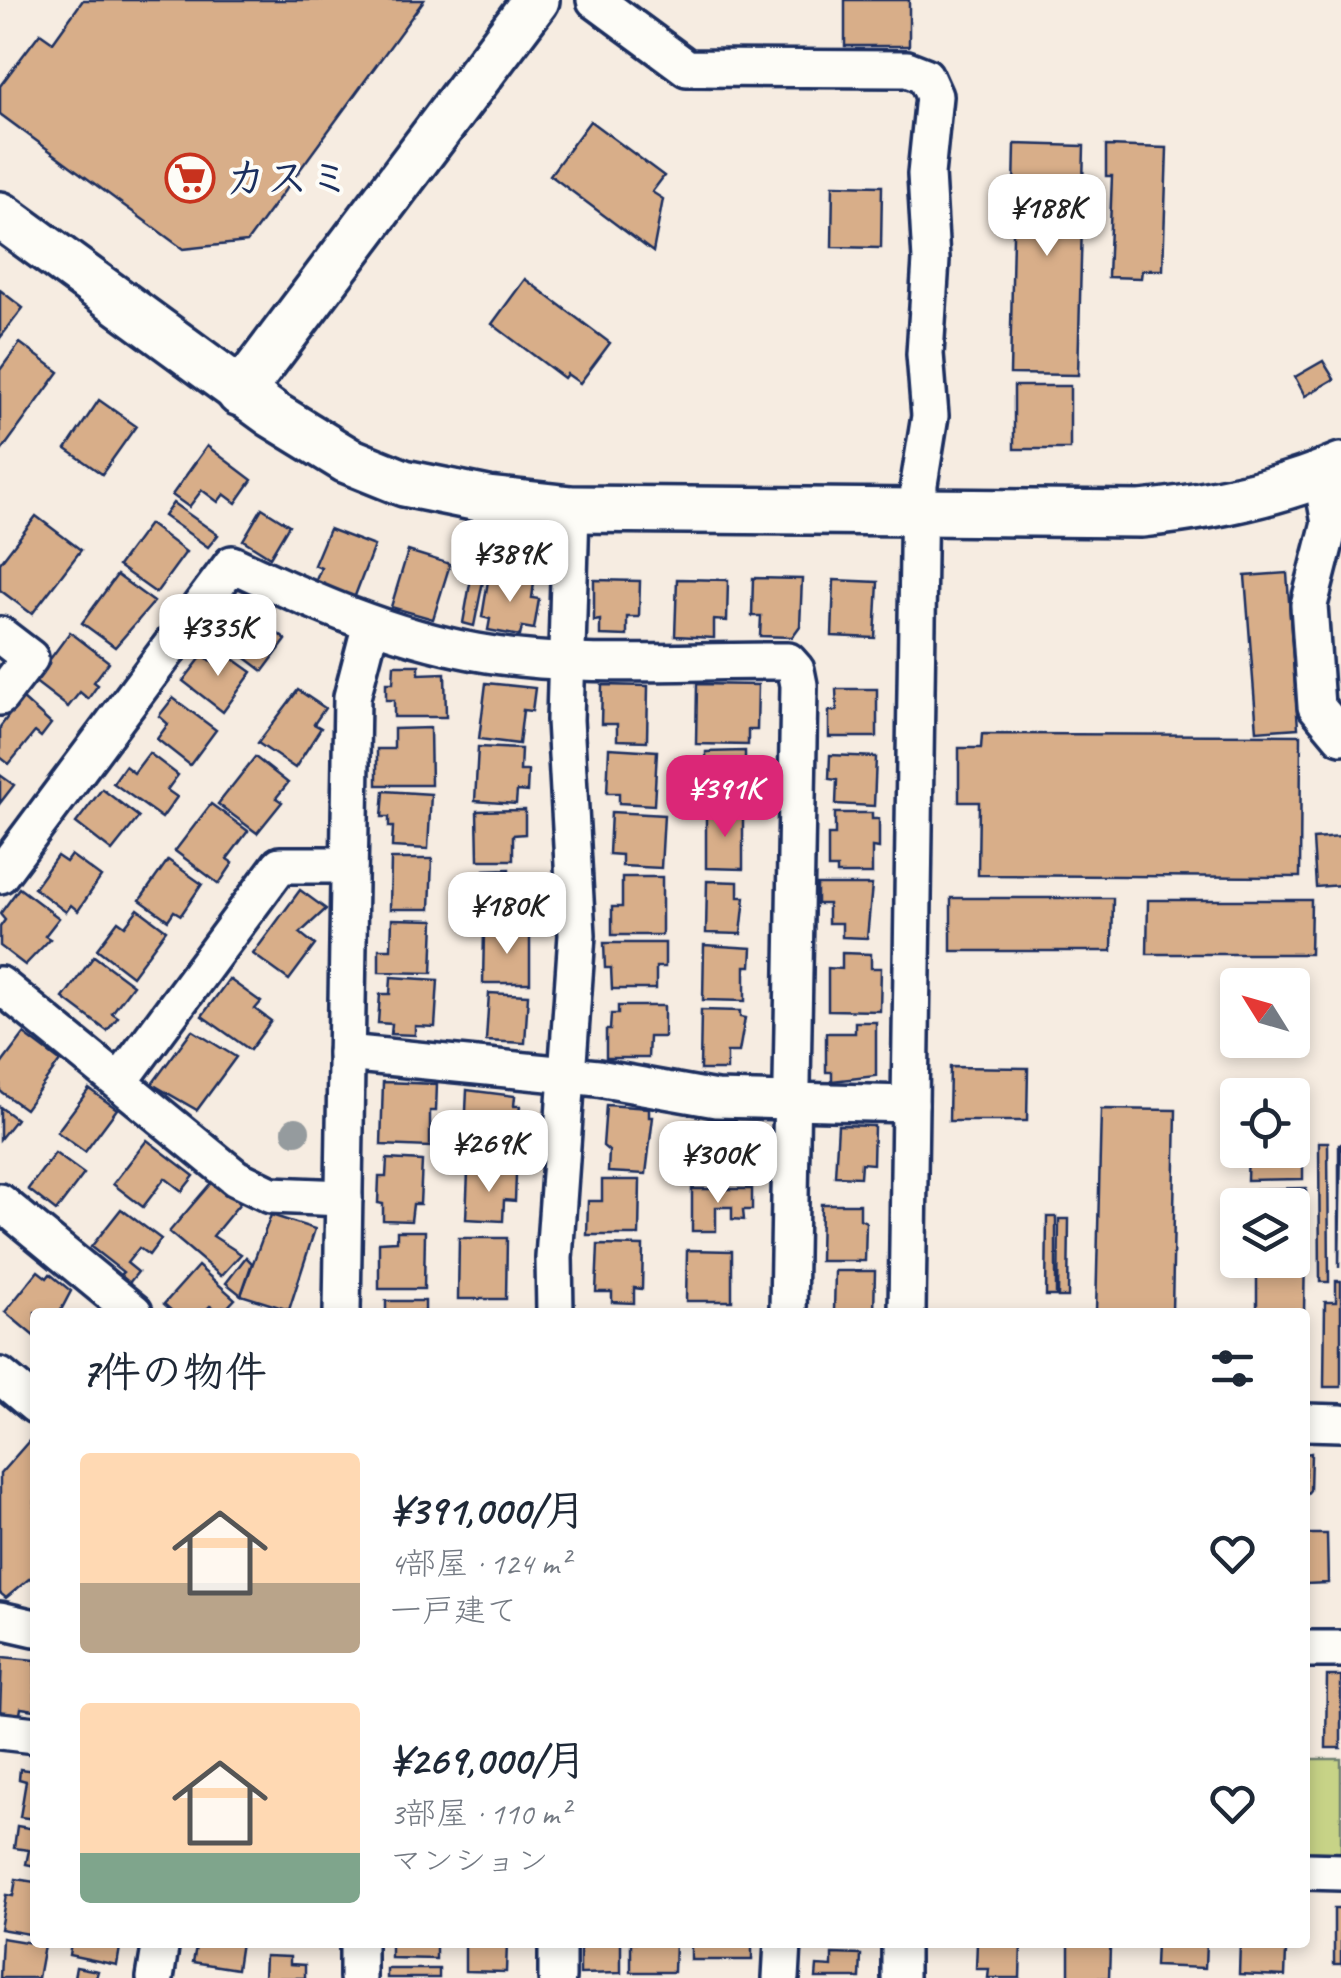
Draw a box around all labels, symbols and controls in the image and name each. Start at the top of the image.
supermarket icon: カスミ [164,152,216,204]
place label: カスミ [225,152,350,205]
pin: ¥188K [977,174,1117,259]
text: ¥188K [1010,186,1084,227]
pin: ¥389K [440,520,580,605]
text: ¥389K [473,532,547,573]
pin: ¥335K [148,594,288,679]
text: ¥335K [181,606,255,647]
pin: ¥391K [655,755,795,840]
text: ¥391K [688,767,762,808]
pin: ¥180K [437,872,577,957]
text: ¥180K [470,884,544,925]
north arrow [1220,968,1310,1058]
map controls [1220,968,1310,1278]
button: locate [1220,1078,1310,1168]
pin: ¥269K [419,1110,559,1195]
pin: ¥300K [648,1121,788,1206]
text: ¥269K [452,1122,526,1163]
text: ¥300K [681,1133,755,1174]
button: layers [1220,1188,1310,1278]
icon: filters [1205,1341,1260,1396]
text: 7件の物件 [80,1346,267,1399]
text: ¥391,000/月 [390,1484,586,1537]
icon: home [160,1493,280,1613]
icon: heart [1205,1526,1260,1581]
text: 4部屋 · 124 m² [390,1543,569,1584]
text: 一戸建て [390,1590,518,1631]
text: ¥269,000/月 [390,1734,587,1787]
icon: home [160,1743,280,1863]
icon: heart [1205,1776,1260,1831]
text: 3部屋 · 110 m² [390,1793,569,1834]
text: マンション [390,1840,549,1881]

